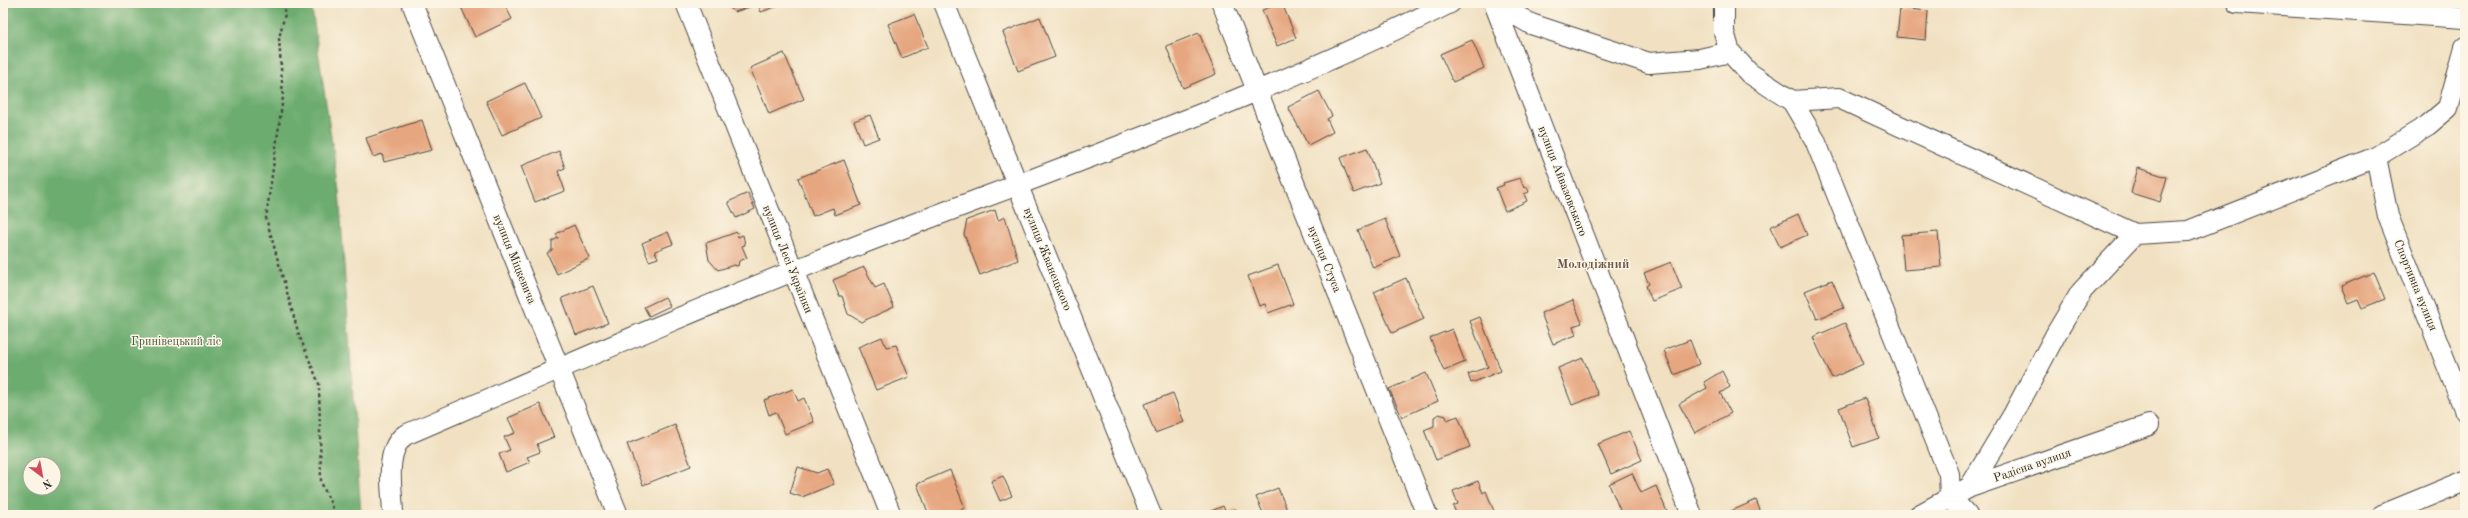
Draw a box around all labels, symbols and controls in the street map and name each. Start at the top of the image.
street label: вулиця Айвазовського [1535,125,1589,238]
street label: вулиця Лесі Українки [760,203,815,315]
street label: вулиця Жванецького [1021,206,1073,313]
street label: вулиця Міцкевича [491,212,539,306]
street label: вулиця Стуса [1305,224,1343,294]
street label: Спортивна вулиця [2391,238,2439,333]
district label: Молодіжний [1557,258,1629,271]
park label: Гринівецький ліс [131,335,221,348]
street label: Радісна вулиця [1992,446,2073,485]
north arrow [22,456,62,496]
text: N [40,476,53,490]

